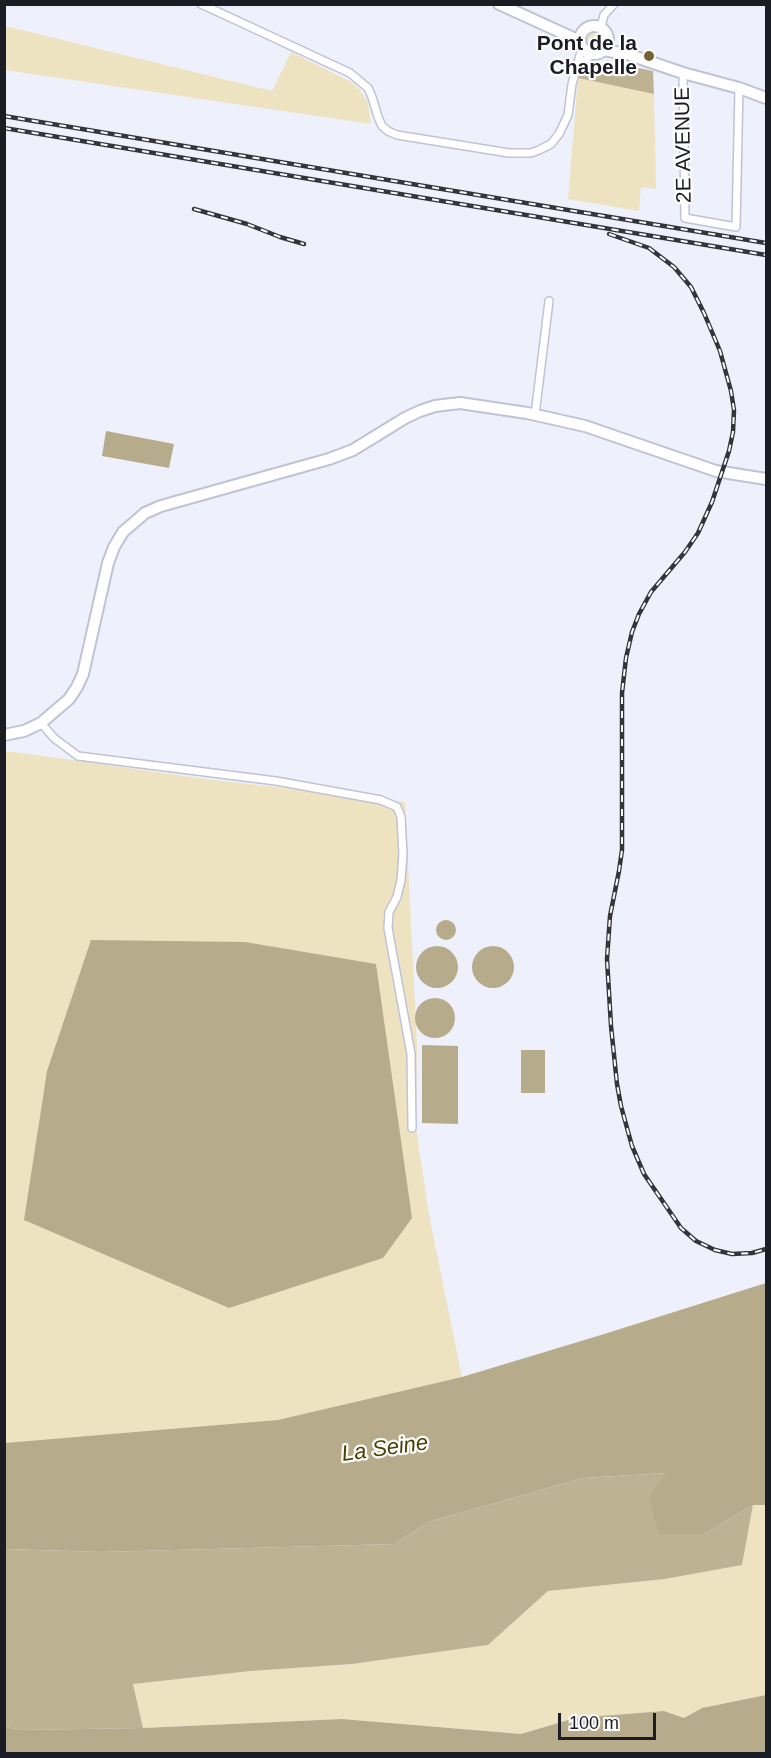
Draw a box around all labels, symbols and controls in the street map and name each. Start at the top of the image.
place label: Pont de la Chapelle [537,31,637,81]
marker: Pont de la Chapelle [642,49,656,63]
street label: 2E AVENUE [670,87,698,203]
water label: La Seine [340,1430,430,1468]
scale bar [561,1701,658,1739]
text: 100 m [569,1713,619,1733]

